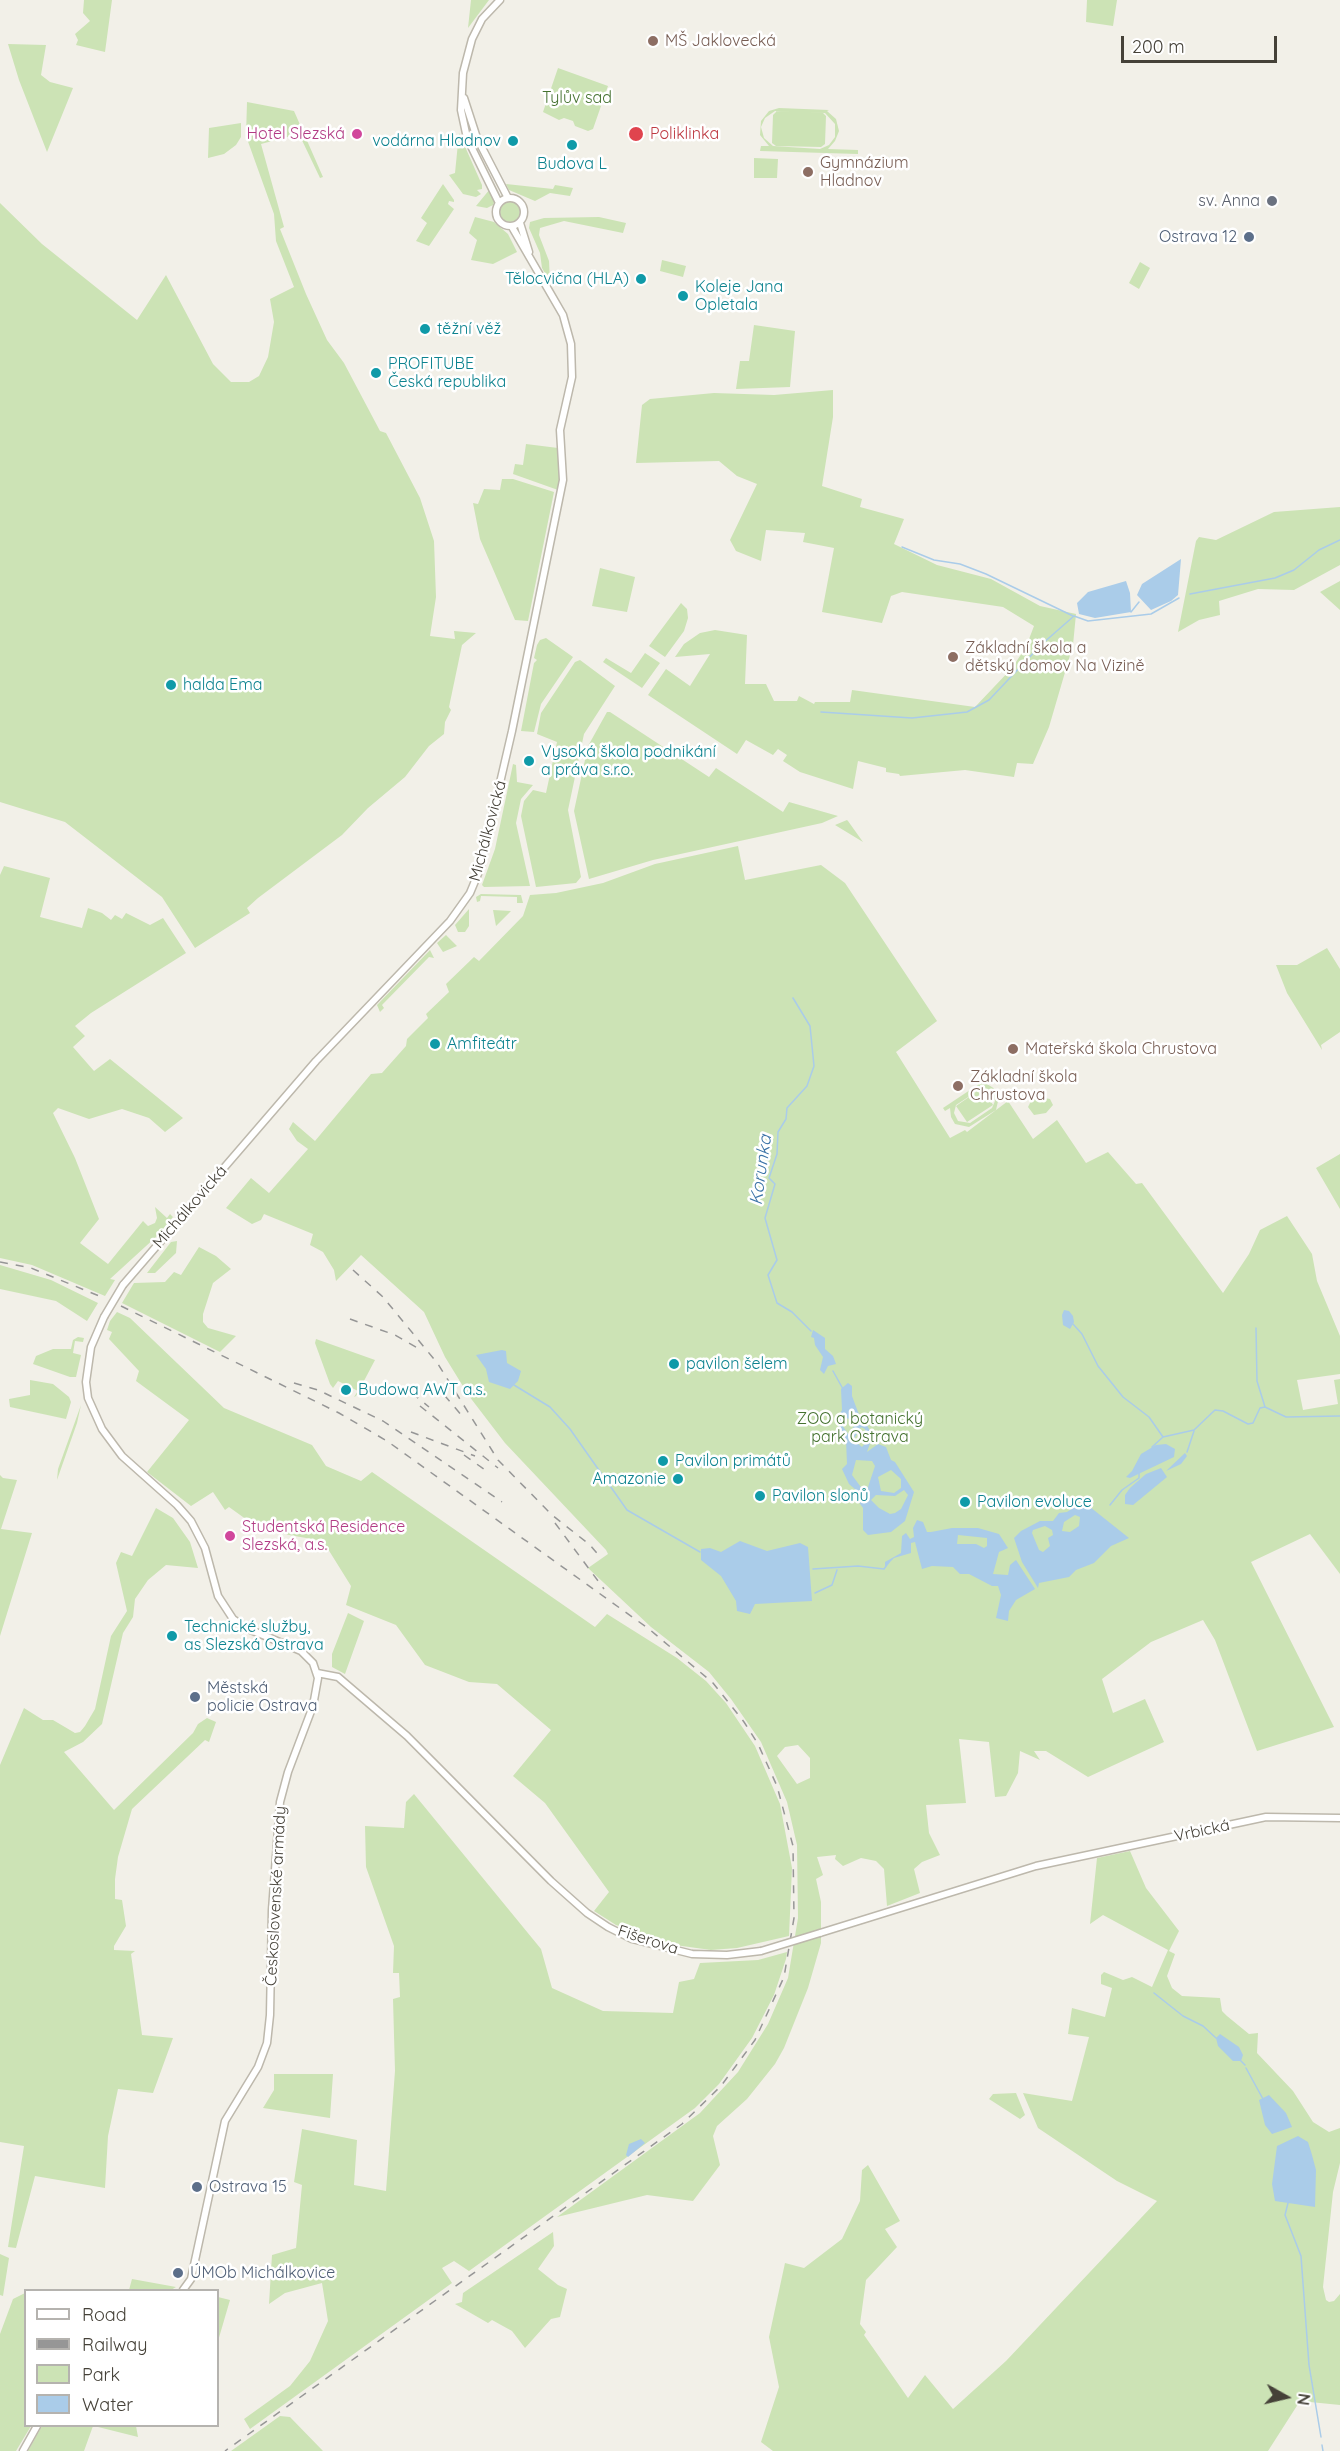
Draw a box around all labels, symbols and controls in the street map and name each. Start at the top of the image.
scale bar [1124,24,1280,62]
place label: MŠ Jaklovecká [665,31,776,51]
marker: MŠ Jaklovecká [646,34,660,48]
text: 200 m [1132,35,1185,58]
park label: Tylův sad [542,88,612,108]
place label: Hotel Slezská [246,124,345,144]
place label: Poliklinka [650,124,719,144]
marker: Poliklinka [627,125,645,143]
marker: Hotel Slezská [350,127,364,141]
place label: vodárna Hladnov [372,131,501,151]
marker: vodárna Hladnov [506,134,520,148]
marker: Budova L [565,138,579,152]
place label: Gymnázium Hladnov [820,153,909,191]
place label: Budova L [537,154,607,174]
marker: Gymnázium Hladnov [801,165,815,179]
place label: sv. Anna [1198,191,1260,211]
marker: sv. Anna [1265,194,1279,208]
place label: Ostrava 12 [1159,227,1237,247]
marker: Ostrava 12 [1242,230,1256,244]
place label: Tělocvična (HLA) [505,269,629,289]
marker: Tělocvična (HLA) [634,272,648,286]
place label: Koleje Jana Opletala [695,277,783,315]
marker: Koleje Jana Opletala [676,289,690,303]
place label: těžní věž [437,319,501,339]
marker: těžní věž [418,322,432,336]
place label: PROFITUBE Česká republika [388,354,506,392]
marker: PROFITUBE Česká republika [369,366,383,380]
place label: Základní škola a dětský domov Na Vizině [965,638,1145,676]
marker: Základní škola a dětský domov Na Vizině [946,650,960,664]
place label: halda Ema [183,675,262,695]
marker: halda Ema [164,678,178,692]
place label: Vysoká škola podnikání a práva s.r.o. [541,742,716,780]
marker: Vysoká škola podnikání a práva s.r.o. [522,754,536,768]
street label: Michálkovická [465,778,511,884]
place label: Amfiteátr [447,1034,517,1054]
marker: Amfiteátr [428,1037,442,1051]
place label: Mateřská škola Chrustova [1025,1039,1217,1059]
marker: Mateřská škola Chrustova [1006,1042,1020,1056]
place label: Základní škola Chrustova [970,1067,1077,1105]
marker: Základní škola Chrustova [951,1079,965,1093]
water label: Korunka [745,1133,777,1207]
street label: Michálkovická [149,1162,231,1252]
place label: pavilon šelem [686,1354,788,1374]
marker: pavilon šelem [667,1357,681,1371]
place label: Budowa AWT a.s. [358,1380,486,1400]
marker: Budowa AWT a.s. [339,1383,353,1397]
park label: ZOO a botanický park Ostrava [797,1409,923,1447]
place label: Pavilon primátů [675,1451,791,1471]
marker: Pavilon primátů [656,1454,670,1468]
place label: Amazonie [592,1469,666,1489]
marker: Amazonie [671,1472,685,1486]
place label: Pavilon slonů [772,1486,869,1506]
marker: Pavilon slonů [753,1489,767,1503]
place label: Pavilon evoluce [977,1492,1092,1512]
marker: Pavilon evoluce [958,1495,972,1509]
place label: Studentská Residence Slezská, a.s. [242,1517,405,1555]
marker: Studentská Residence Slezská, a.s. [223,1529,237,1543]
place label: Technické služby, as Slezská Ostrava [184,1617,324,1655]
marker: Technické služby, as Slezská Ostrava [165,1629,179,1643]
place label: Městská policie Ostrava [207,1678,317,1716]
marker: Městská policie Ostrava [188,1690,202,1704]
street label: Československé armády [262,1806,290,1986]
street label: Vrbická [1173,1816,1231,1846]
street label: Fišerova [615,1921,681,1959]
place label: Ostrava 15 [209,2177,287,2197]
marker: Ostrava 15 [190,2180,204,2194]
place label: ÚMOb Michálkovice [190,2263,335,2283]
marker: ÚMOb Michálkovice [171,2266,185,2280]
legend [24,2289,219,2427]
text: Road [82,2303,127,2326]
text: Railway [82,2333,148,2356]
text: Park [82,2363,120,2386]
north arrow [1256,2367,1316,2427]
text: N [1293,2392,1315,2407]
text: Water [82,2393,133,2416]

